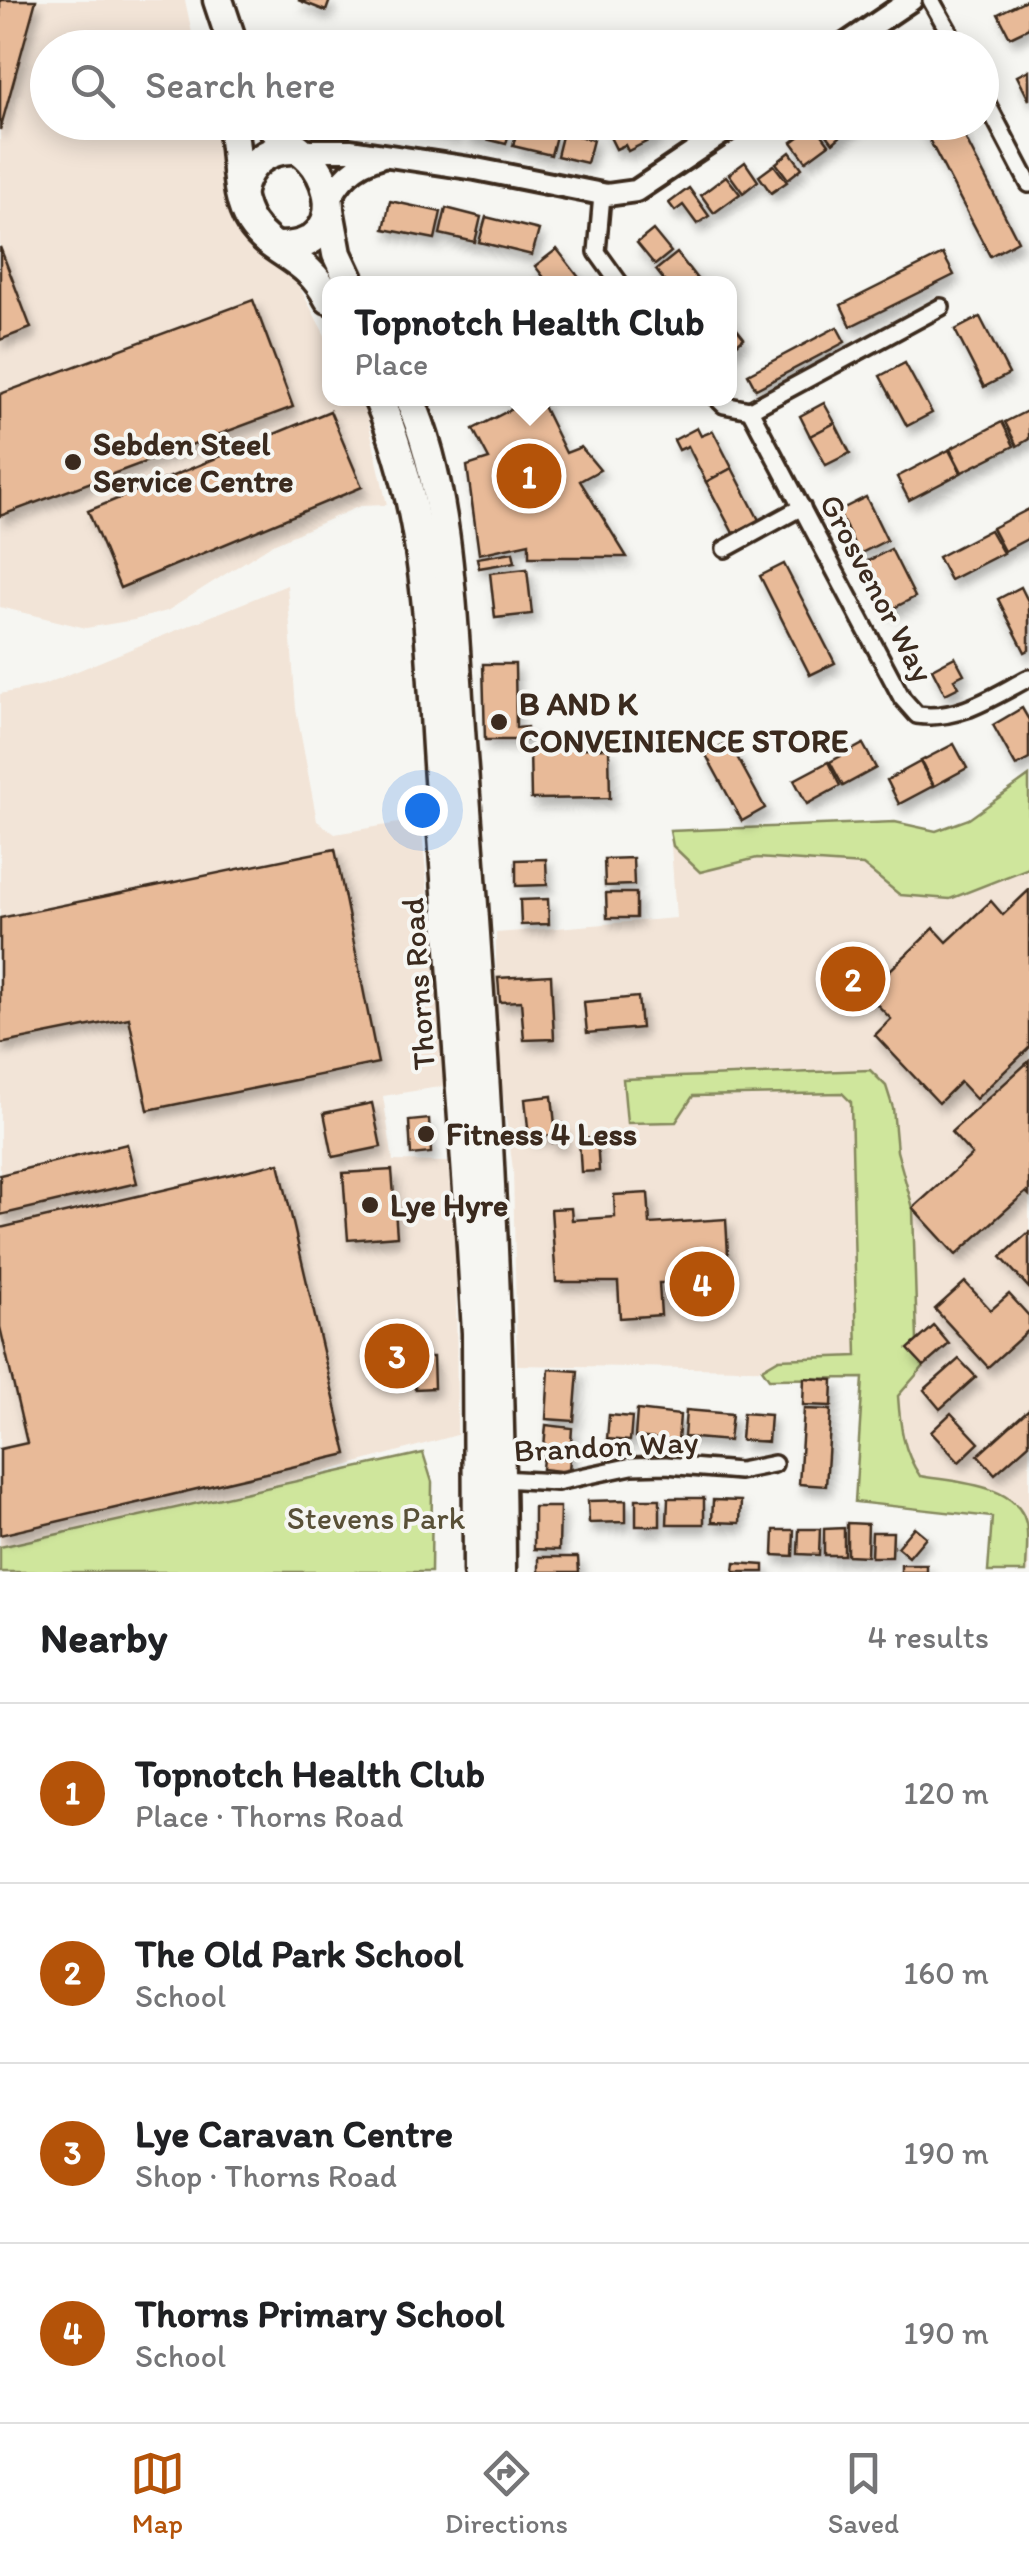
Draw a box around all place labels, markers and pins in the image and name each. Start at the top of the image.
place label: Sebden Steel Service Centre [93,425,293,500]
pin: 1 [496,438,562,514]
marker: Sebden Steel Service Centre [62,451,84,473]
place label: B AND K CONVEINIENCE STORE [519,685,848,760]
marker: B AND K CONVEINIENCE STORE [488,711,510,733]
pin: 2 [820,942,886,1016]
place label: Fitness 4 Less [446,1115,637,1153]
marker: Fitness 4 Less [415,1123,437,1145]
place label: Lye Hyre [390,1186,508,1224]
marker: Lye Hyre [359,1194,381,1216]
pin: 4 [670,1246,734,1322]
pin: 3 [364,1318,430,1394]

